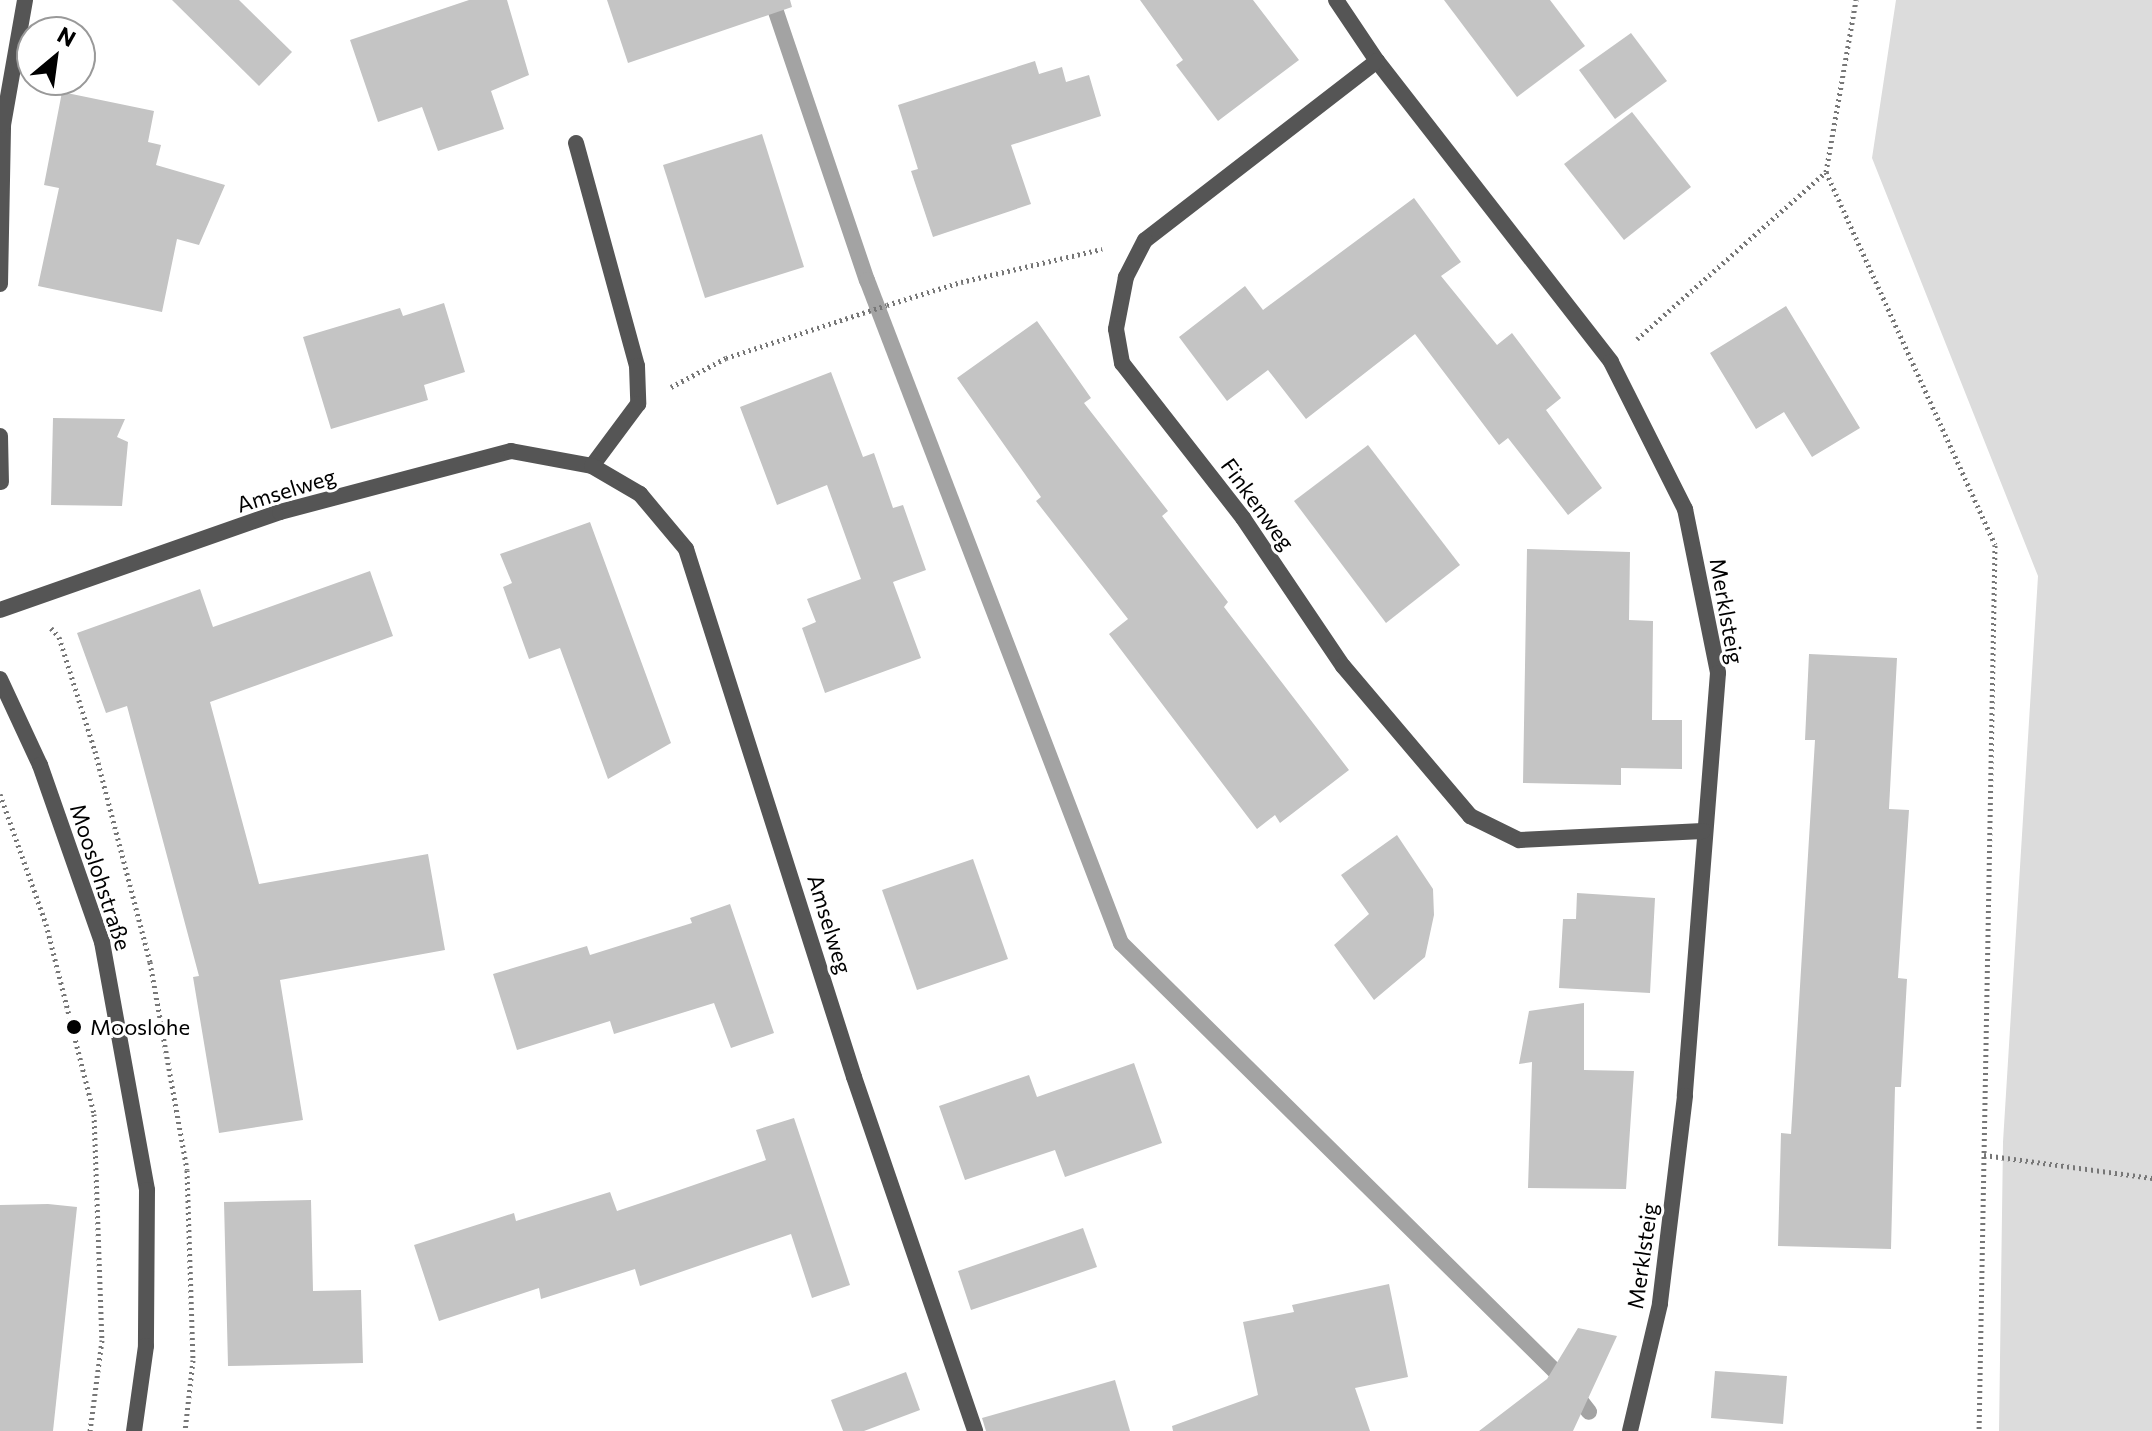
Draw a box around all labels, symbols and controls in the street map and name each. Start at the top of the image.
north arrow [16,16,96,96]
text: N [53,21,81,52]
street label: Finkenweg [1216,453,1300,555]
street label: Amselweg [233,462,339,518]
street label: Merklsteig [1705,556,1749,666]
street label: Mooslohstraße [65,800,137,954]
street label: Amselweg [802,871,858,977]
place label: Mooslohe [90,1014,190,1040]
marker: Mooslohe [65,1018,83,1036]
street label: Merklsteig [1621,1201,1663,1311]

